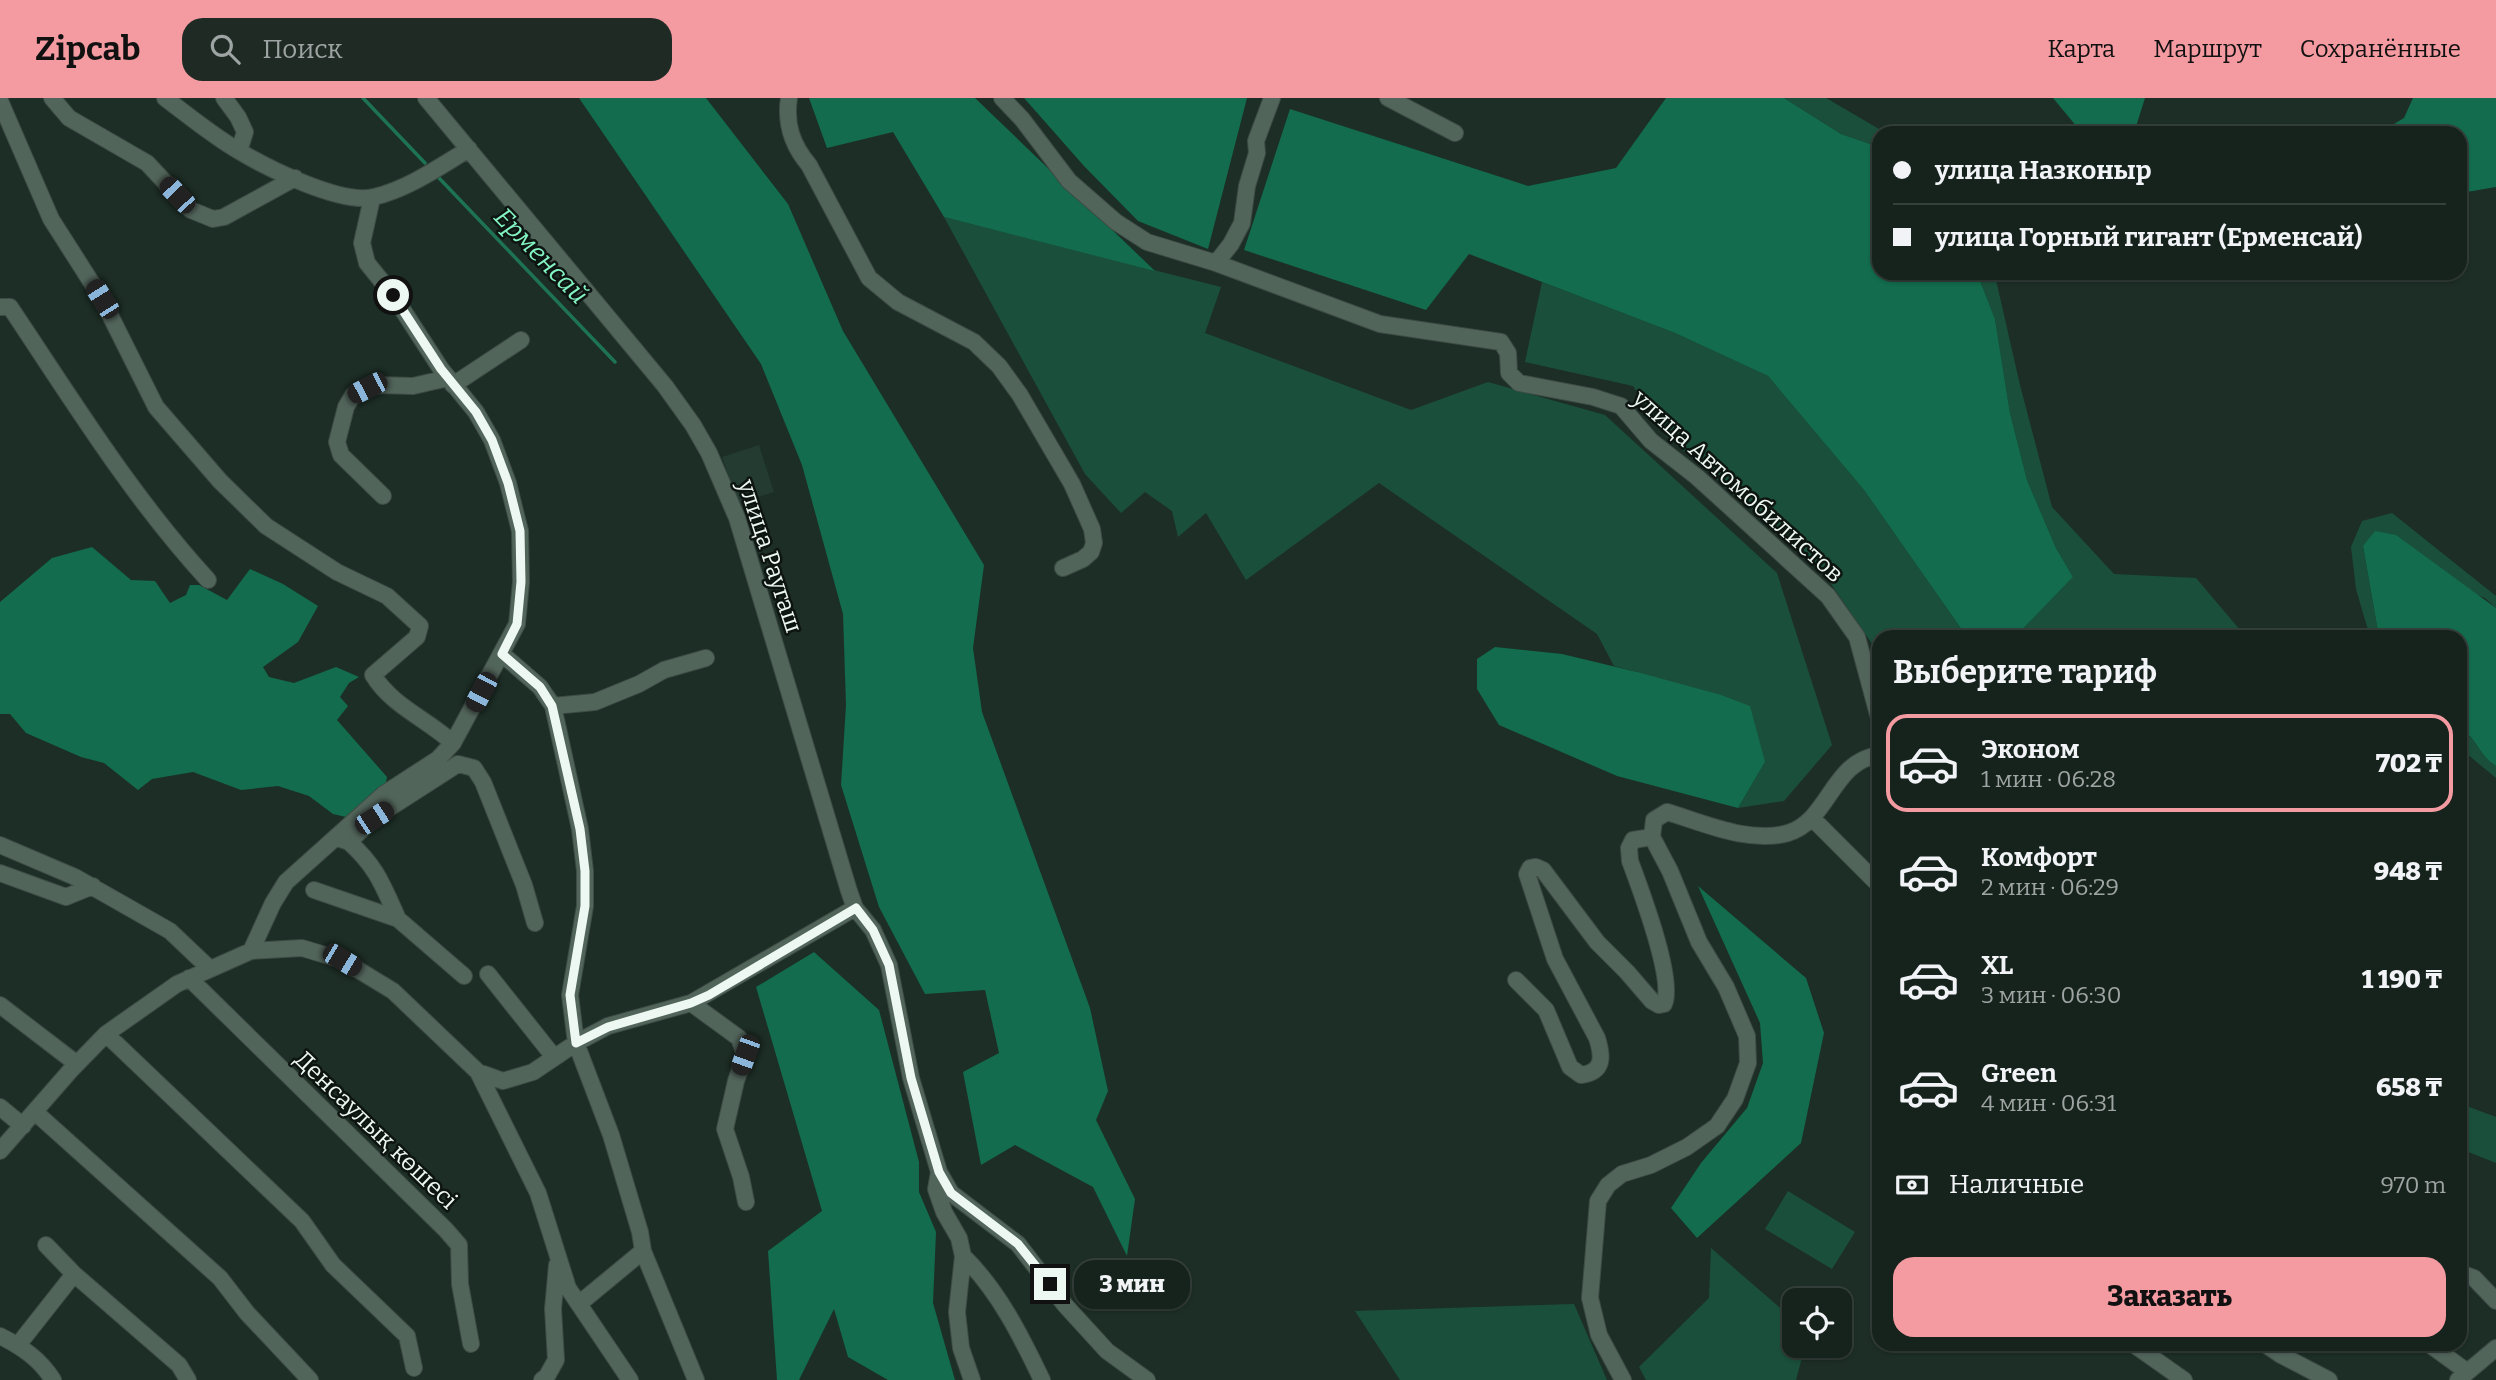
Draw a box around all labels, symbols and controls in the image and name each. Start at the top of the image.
search box [182,18,672,81]
text: Zipcab [35,29,140,69]
icon: search [206,30,244,68]
text: Поиск [262,34,343,65]
text: Карта [2047,35,2115,63]
text: Маршрут [2153,35,2262,63]
text: Сохранённые [2300,35,2461,63]
text: улица Назконыр [1935,155,2152,186]
car [155,172,200,218]
water label: Ерменсай [488,202,594,310]
text: улица Горный гигант (Ерменсай) [1935,222,2362,253]
car [82,276,123,322]
route start [377,279,409,311]
car [344,369,391,407]
street label: улица Автомобилистов [1626,383,1849,588]
street label: улица Раугаш [732,475,808,636]
text: Выберите тариф [1893,653,2157,691]
car [462,669,501,715]
icon: car [1897,732,1960,795]
text: Эконом [1981,734,2080,765]
text: 702 ₸ [2376,748,2442,779]
text: 1 мин · 06:28 [1981,765,2116,793]
car [351,798,398,838]
icon: car [1897,840,1960,903]
text: Комфорт [1981,842,2097,873]
text: 948 ₸ [2374,856,2442,887]
text: 2 мин · 06:29 [1981,873,2119,901]
car [319,940,366,980]
icon: car [1897,948,1960,1011]
text: XL [1981,950,2013,981]
text: 1 190 ₸ [2362,964,2442,995]
text: 3 мин · 06:30 [1981,981,2121,1009]
car [728,1032,763,1078]
street label: Денсаулық көшесі [289,1045,463,1215]
icon: car [1897,1056,1960,1119]
text: Green [1981,1058,2057,1089]
text: 658 ₸ [2376,1072,2442,1103]
text: 4 мин · 06:31 [1981,1089,2116,1117]
icon: cash [1893,1166,1931,1204]
text: Наличные [1949,1169,2084,1200]
text: 970 m [2380,1171,2446,1199]
button: Заказать [1893,1257,2446,1337]
callout: 3 мин [1074,1260,1190,1308]
route end [1034,1268,1066,1300]
text: 3 мин [1099,1270,1165,1298]
map controls [1782,1288,1852,1358]
button: locate [1782,1288,1852,1358]

